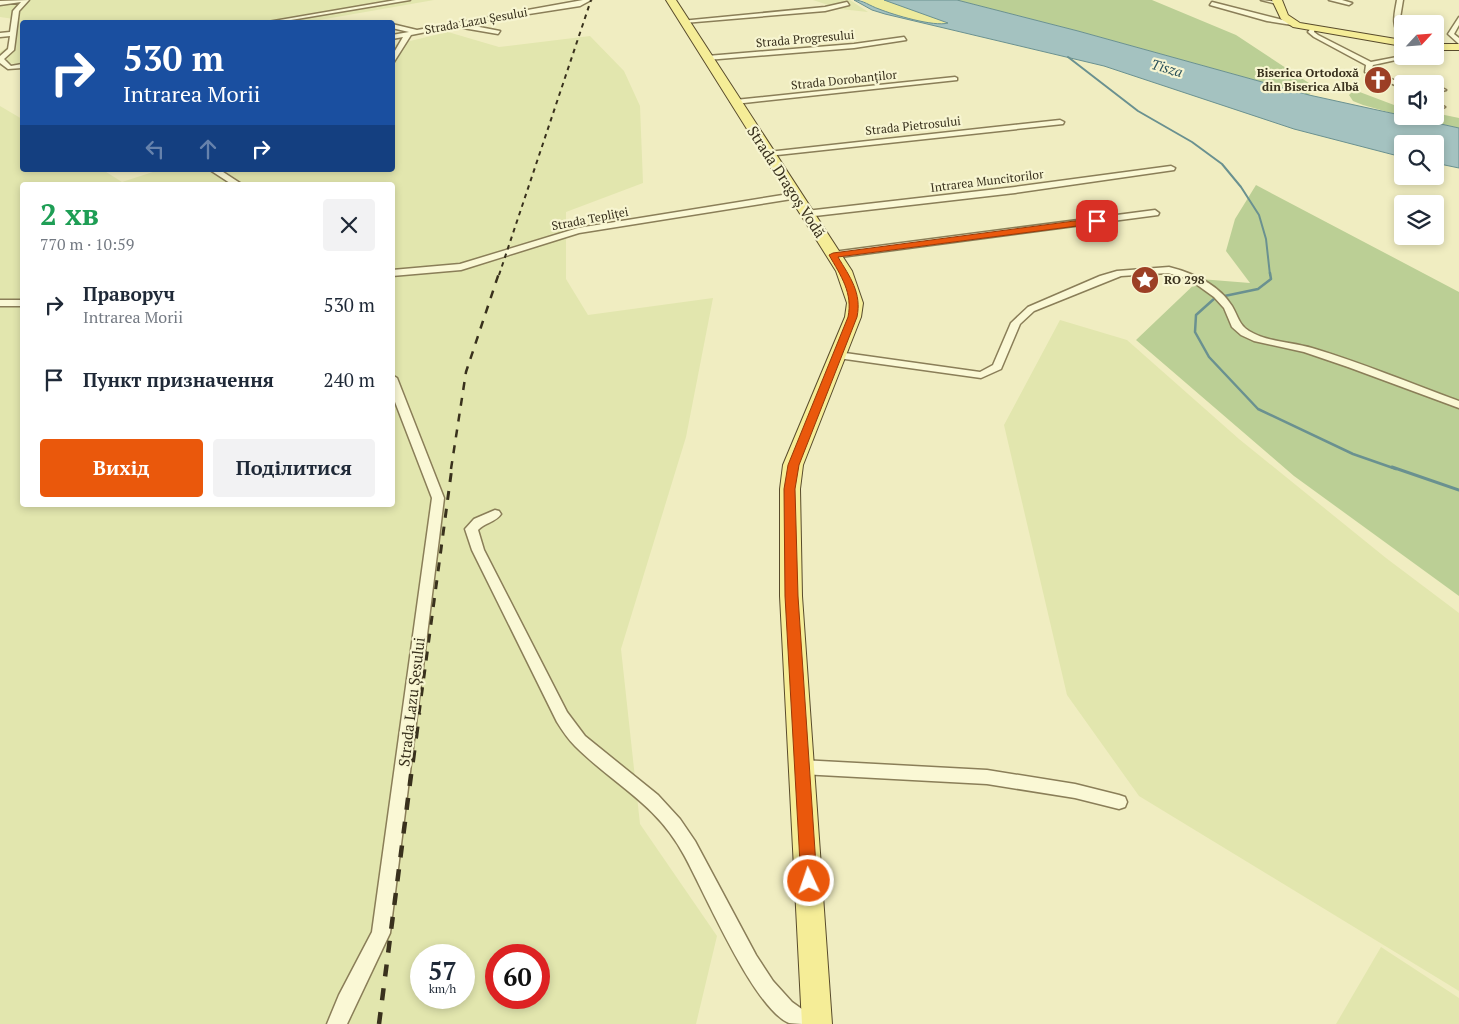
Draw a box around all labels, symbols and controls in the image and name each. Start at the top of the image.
street label: Strada Lazu Șesului [423,4,529,38]
north arrow [1394,15,1444,65]
map controls [1394,15,1444,245]
street label: Strada Progresului [755,27,855,50]
text: 530 m [123,35,224,81]
icon: right [40,40,105,105]
water label: Tisza [1149,54,1185,81]
place label: Biserica Ortodoxă din Biserica Albă [1257,65,1359,94]
church icon: Biserica Ortodoxă din Biserica Albă [1363,65,1393,95]
street label: Strada Dorobanților [790,66,898,94]
button: sound [1394,75,1444,125]
text: Intrarea Morii [123,79,260,108]
street label: Strada Pietrosului [864,113,962,138]
street label: Strada Dragoș Vodă [743,122,831,242]
icon: left [141,135,169,163]
icon: ahead [194,135,222,163]
icon: right [247,135,275,163]
button: search [1394,135,1444,185]
street label: Intrarea Muncitorilor [930,166,1045,195]
text: 2 хв [40,194,99,234]
button: layers [1394,195,1444,245]
button: close [323,199,375,251]
pin [1076,200,1118,242]
street label: Strada Tepliței [550,204,630,234]
icon: arrive [1083,207,1111,235]
text: 770 m · 10:59 [40,233,134,255]
place icon: RO 298 [1130,265,1160,295]
place label: RO 298 [1164,272,1205,287]
text: Праворуч [83,281,175,306]
icon: right [40,291,68,319]
text: 530 m [324,292,375,317]
text: Intrarea Morii [83,306,183,328]
icon: arrive [40,366,68,394]
text: Пункт призначення [83,367,274,392]
text: 240 m [324,367,375,392]
button: Вихід [40,439,203,497]
button: Поділитися [213,439,375,497]
street label: Strada Lazu Șesului [393,636,430,768]
position arrow [782,854,834,906]
speed limit sign: 60 [485,944,550,1009]
text: 57 [428,954,457,987]
text: km/h [429,981,456,996]

